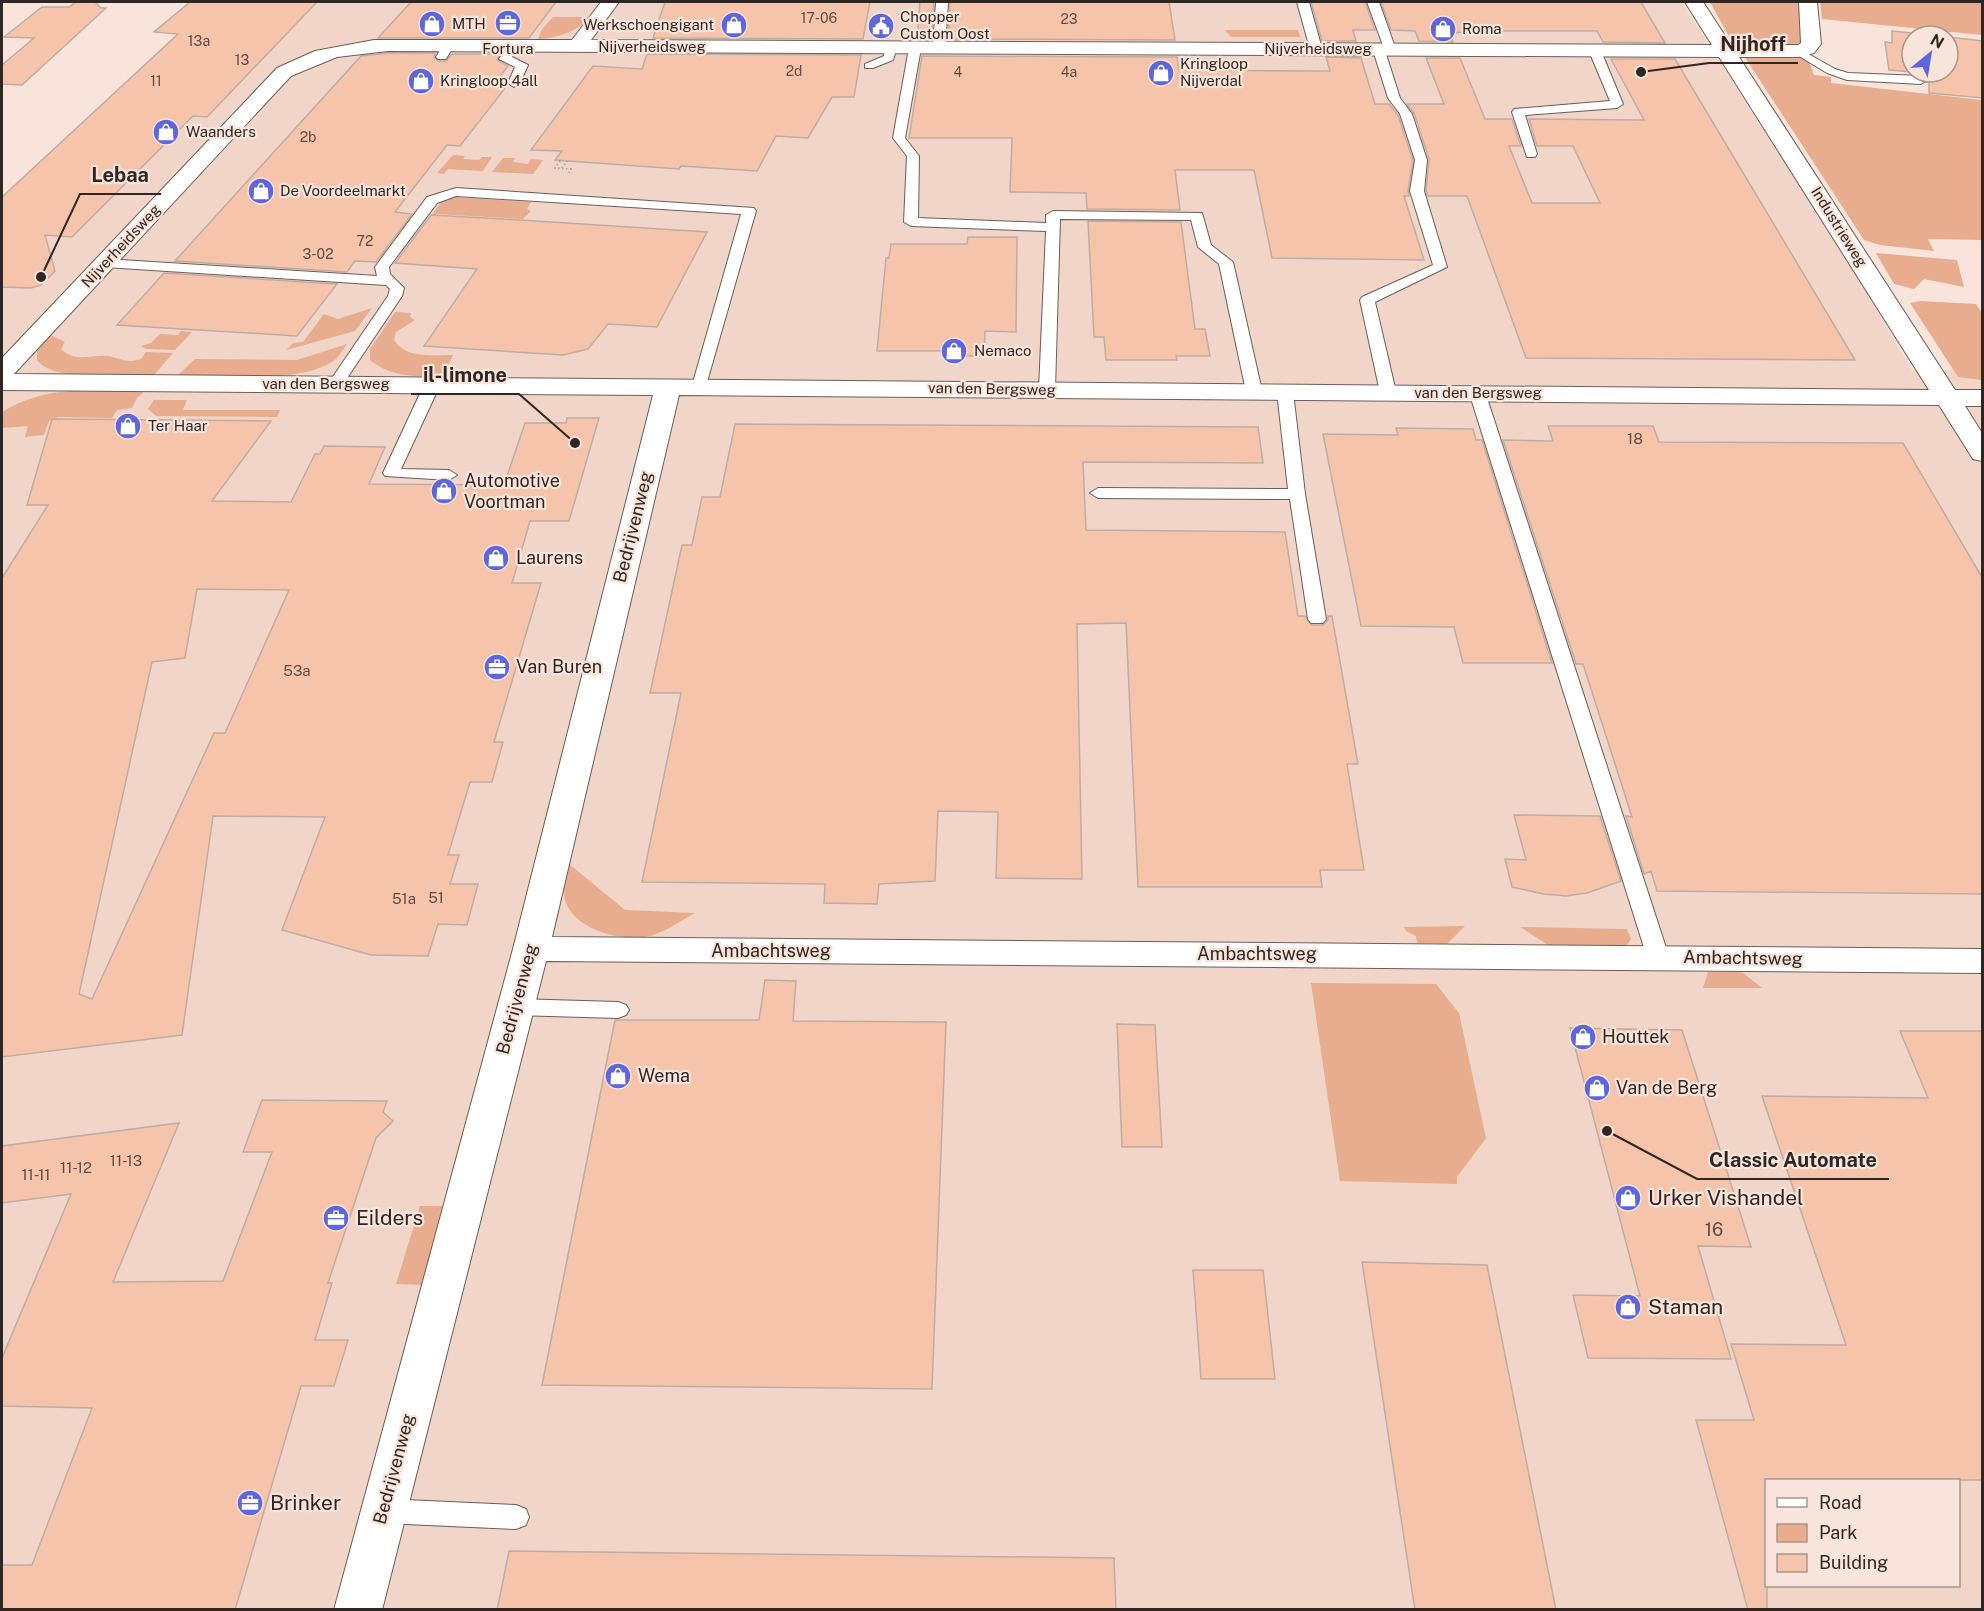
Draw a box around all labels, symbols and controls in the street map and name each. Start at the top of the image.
office icon: Fortura [493,8,523,38]
place label: Chopper Custom Oost [900,8,990,42]
shop icon: MTH [417,9,447,39]
shop icon: Werkschoengigant [719,10,749,40]
house number: 17-06 [801,10,838,26]
public building icon: Chopper Custom Oost [866,11,896,41]
house number: 23 [1060,11,1078,27]
shop icon: Roma [1428,14,1458,44]
place label: MTH [452,15,486,32]
place label: Werkschoengigant [583,16,714,33]
place label: Roma [1462,20,1502,37]
north arrow [1900,24,1960,84]
callout: Nijhoff [1709,25,1798,63]
text: N [1927,30,1947,53]
text: Nijhoff [1720,32,1786,56]
house number: 13a [188,33,210,49]
street label: Nijverheidsweg [598,38,706,55]
place label: Fortura [482,40,534,57]
street label: Nijverheidsweg [1264,40,1372,57]
house number: 13 [235,52,249,68]
place label: Kringloop Nijverdal [1180,55,1248,89]
shop icon: Kringloop Nijverdal [1146,58,1176,88]
house number: 2d [786,63,802,79]
house number: 4 [954,64,963,80]
house number: 4a [1061,64,1077,80]
shop icon: Kringloop 4all [406,66,436,96]
place label: Kringloop 4all [440,72,538,89]
house number: 11 [150,73,162,89]
shop icon: Waanders [151,117,181,147]
place label: Waanders [186,123,256,140]
house number: 2b [300,129,316,145]
callout: Lebaa [80,156,161,194]
text: Lebaa [91,163,149,187]
shop icon: De Voordeelmarkt [246,176,276,206]
place label: De Voordeelmarkt [280,182,406,199]
street label: Industrieweg [1808,184,1871,270]
street label: Nijverheidsweg [78,201,163,291]
house number: 72 [357,233,373,249]
house number: 3-02 [302,246,334,262]
shop icon: Nemaco [939,336,969,366]
place label: Nemaco [974,342,1032,359]
callout: il-limone [411,356,519,394]
text: il-limone [423,363,507,387]
street label: van den Bergsweg [262,375,390,392]
street label: van den Bergsweg [928,379,1056,398]
street label: van den Bergsweg [1414,384,1542,401]
shop icon: Ter Haar [113,411,143,441]
place label: Ter Haar [148,417,208,434]
house number: 18 [1627,430,1643,447]
street label: Bedrijvenweg [609,469,656,585]
place label: Automotive Voortman [464,470,560,512]
shop icon: Automotive Voortman [429,476,459,506]
shop icon: Laurens [481,543,511,573]
place label: Laurens [516,547,583,568]
office icon: Van Buren [482,652,512,682]
place label: Van Buren [516,656,602,677]
house number: 53a [283,662,311,679]
house number: 51 [428,889,444,906]
house number: 51a [392,890,416,907]
street label: Ambachtsweg [711,940,831,961]
street label: Bedrijvenweg [492,941,541,1057]
street label: Ambachtsweg [1197,943,1317,964]
street label: Ambachtsweg [1683,946,1803,969]
shop icon: Houttek [1568,1022,1598,1052]
place label: Houttek [1602,1026,1669,1047]
shop icon: Wema [603,1061,633,1091]
place label: Wema [638,1065,690,1086]
shop icon: Van de Berg [1582,1073,1612,1103]
place label: Van de Berg [1616,1077,1717,1098]
callout: Classic Automate [1697,1141,1889,1179]
text: Classic Automate [1709,1148,1877,1172]
house number: 11-13 [110,1152,142,1169]
house number: 11-12 [60,1159,92,1176]
house number: 11-11 [22,1166,50,1183]
shop icon: Urker Vishandel [1613,1183,1643,1213]
place label: Urker Vishandel [1648,1185,1803,1210]
office icon: Eilders [321,1203,351,1233]
place label: Eilders [356,1205,423,1230]
house number: 16 [1705,1219,1723,1240]
shop icon: Staman [1613,1292,1643,1322]
place label: Staman [1648,1294,1723,1319]
street label: Bedrijvenweg [369,1411,418,1527]
legend [1765,1479,1960,1587]
office icon: Brinker [235,1488,265,1518]
place label: Brinker [270,1490,341,1515]
text: Road [1819,1492,1862,1513]
text: Park [1819,1522,1857,1543]
text: Building [1819,1552,1888,1573]

